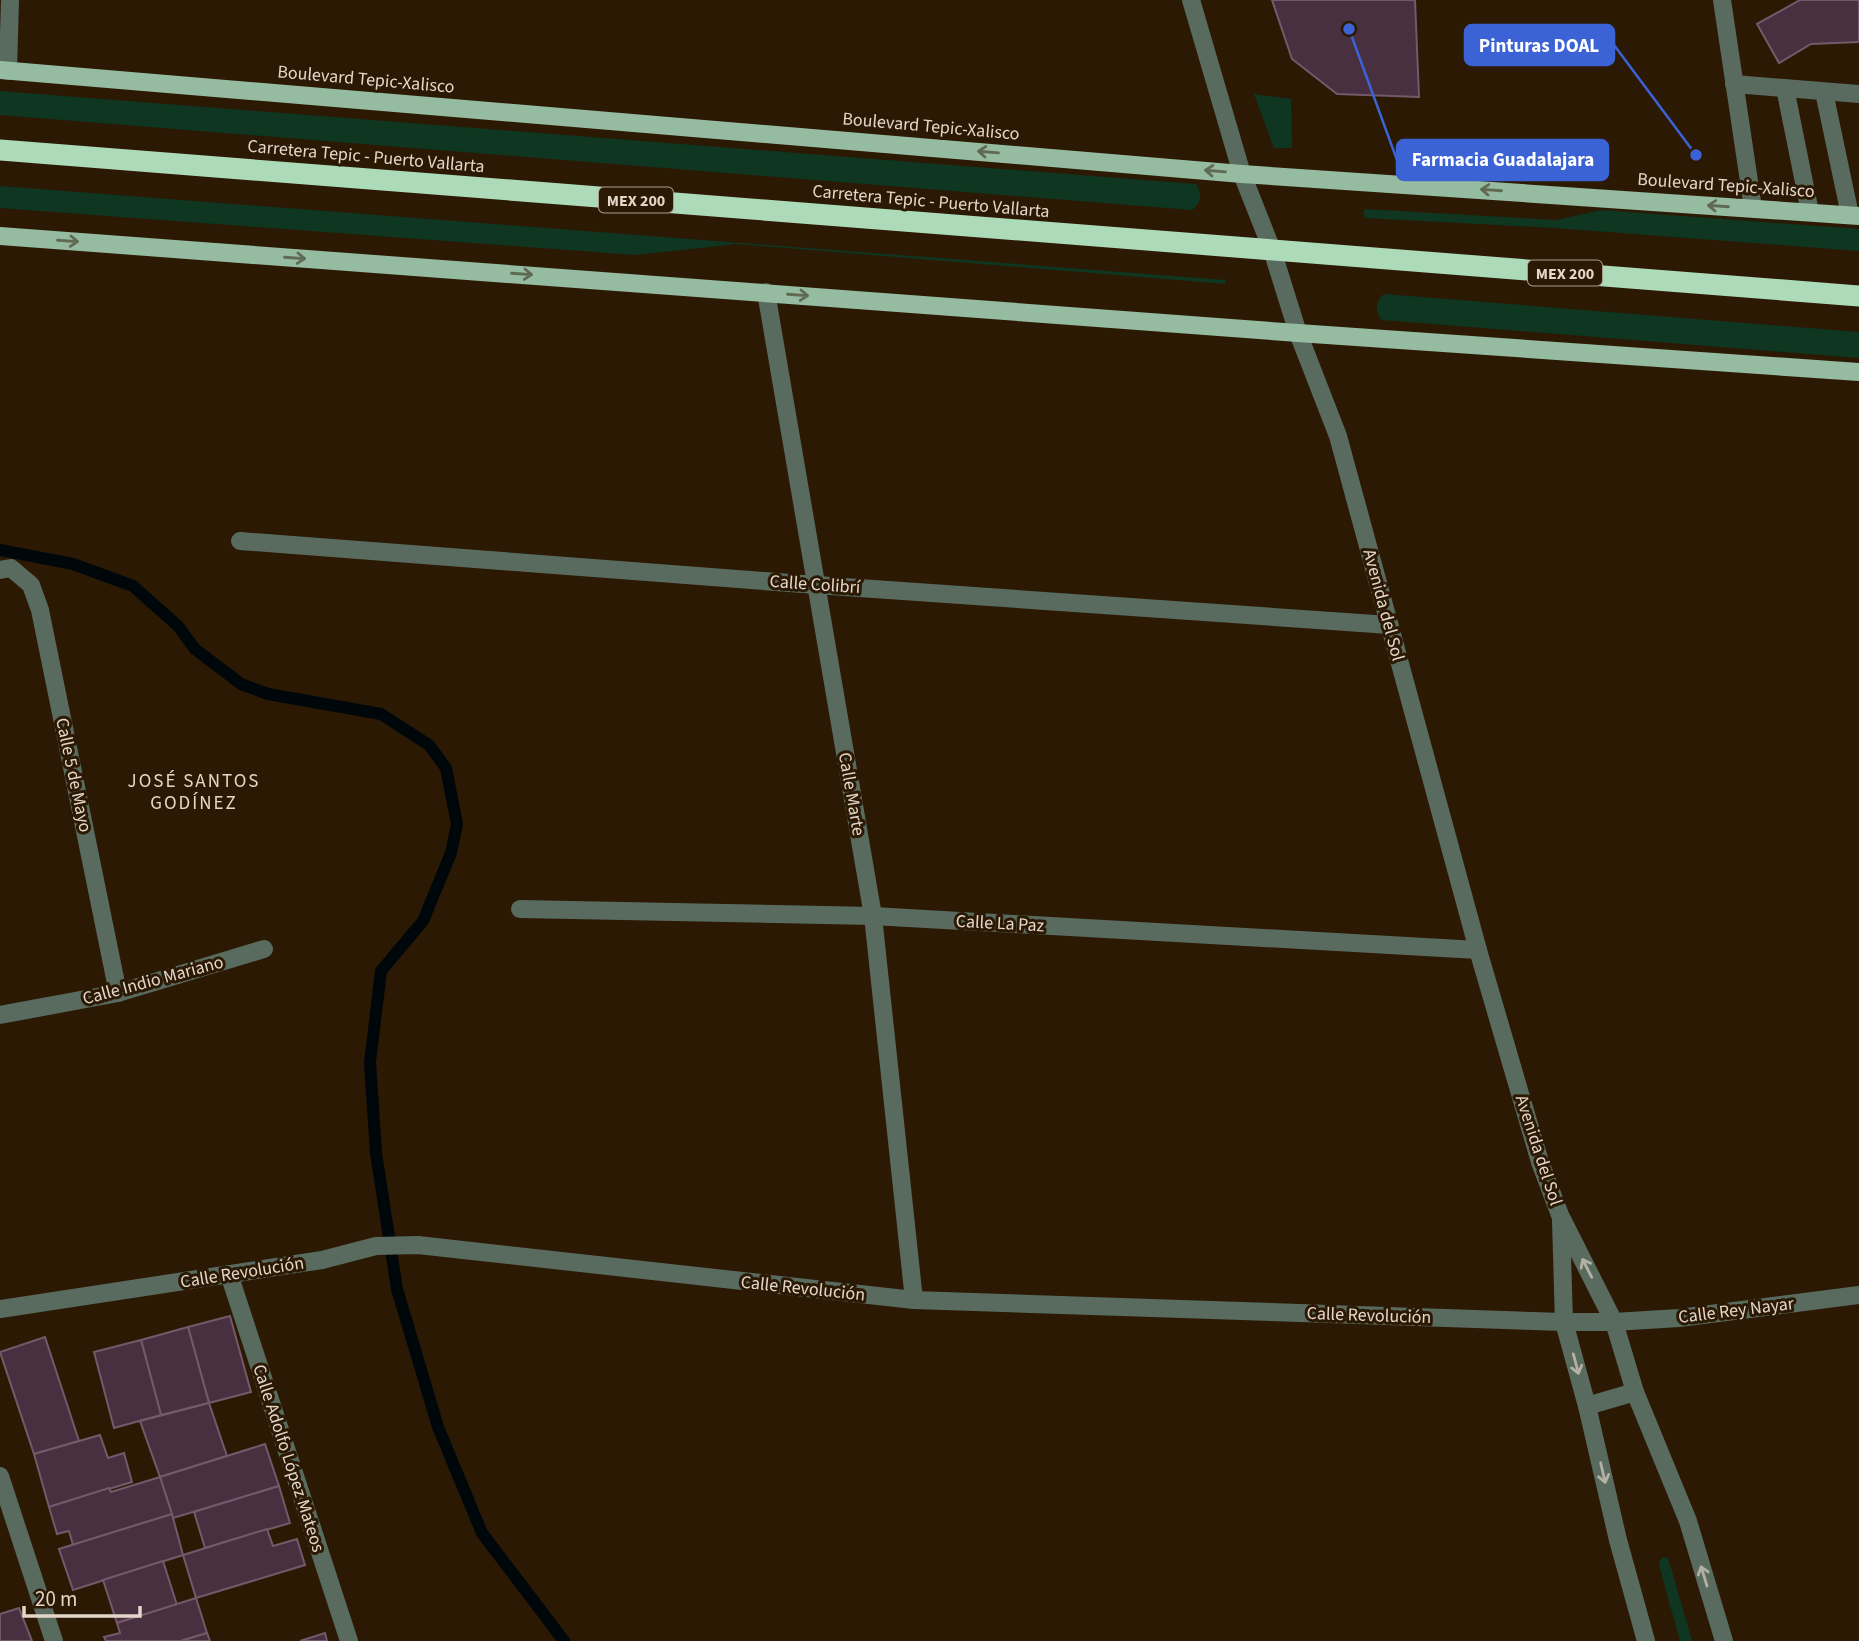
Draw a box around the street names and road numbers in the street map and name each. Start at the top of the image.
street label: Boulevard Tepic-Xalisco [276,59,455,100]
street label: Boulevard Tepic-Xalisco [841,106,1020,147]
street label: Carretera Tepic - Puerto Vallarta [246,134,486,179]
street label: Boulevard Tepic-Xalisco [1637,167,1815,204]
street label: Carretera Tepic - Puerto Vallarta [811,179,1051,224]
road number: MEX 200 [599,188,673,212]
road number: MEX 200 [1528,260,1602,286]
street label: Avenida del Sol [1357,546,1410,664]
street label: Calle Colibrí [769,569,862,600]
street label: Calle 5 de Mayo [49,716,98,835]
street label: Calle Marte [832,750,871,838]
street label: Calle La Paz [955,909,1045,938]
street label: Calle Indio Mariano [80,950,226,1011]
street label: Avenida del Sol [1509,1092,1568,1209]
street label: Calle Revolución [178,1250,306,1295]
street label: Calle Revolución [740,1270,866,1307]
street label: Calle Rey Nayar [1677,1291,1796,1330]
street label: Calle Revolución [1306,1301,1432,1330]
street label: Calle Adolfo López Mateos [246,1361,331,1555]

